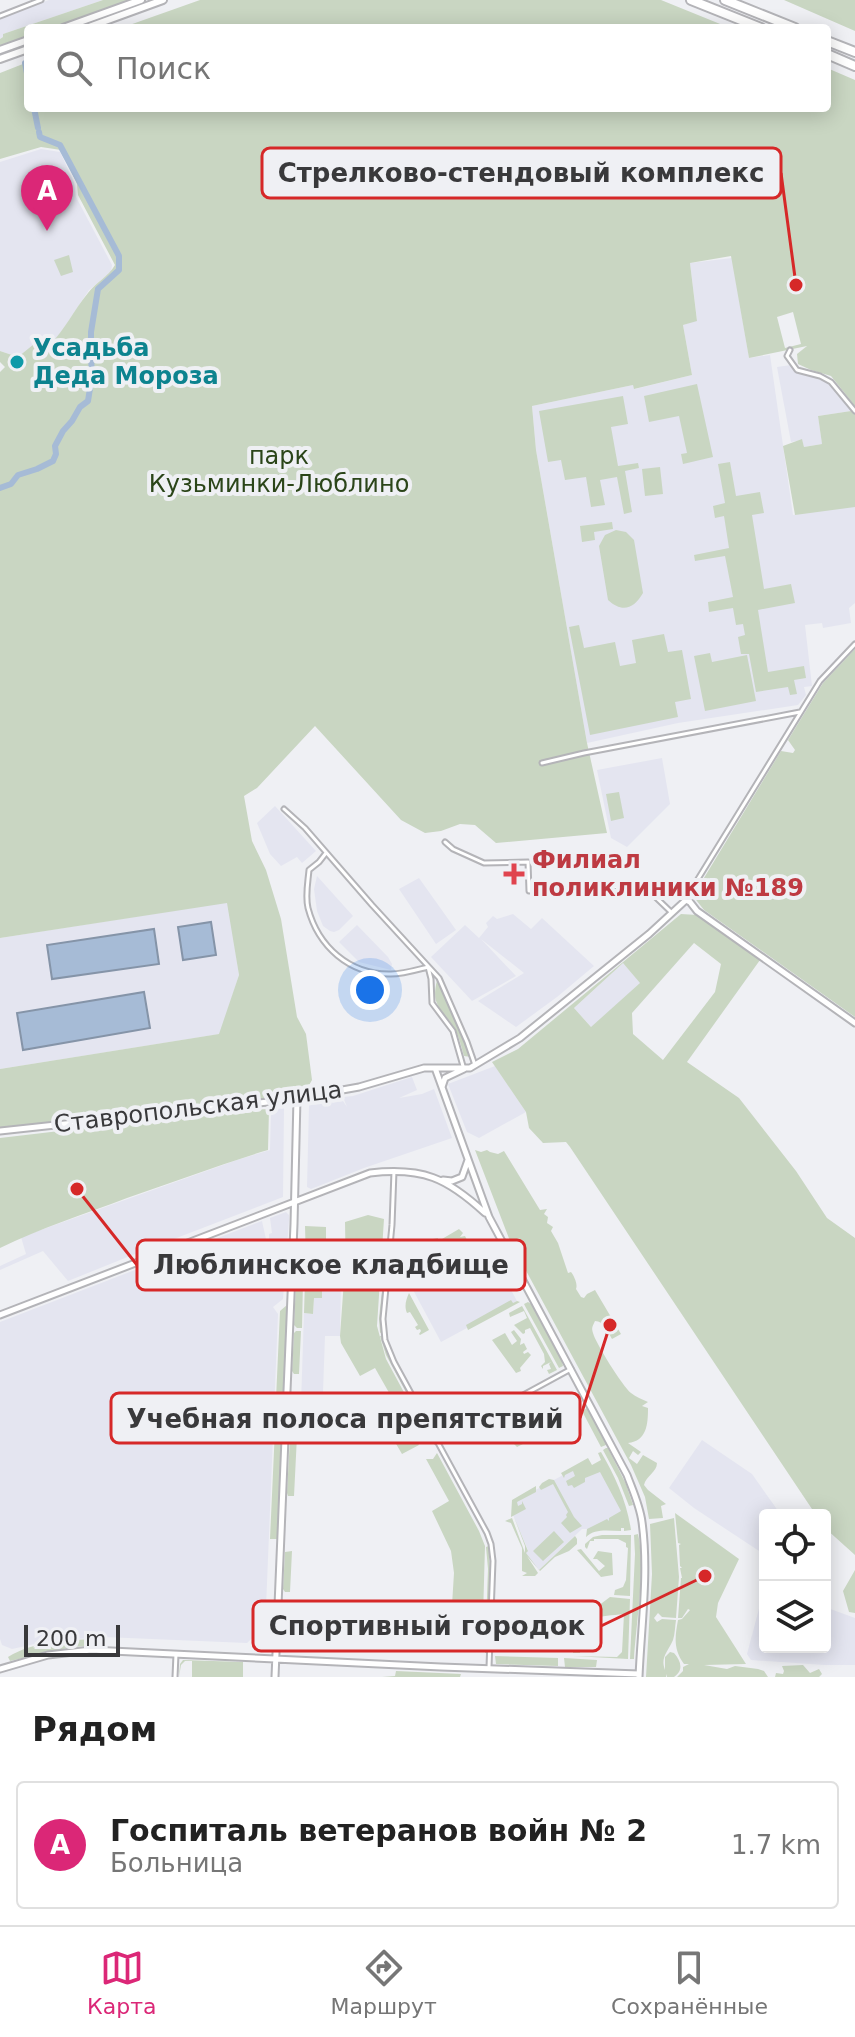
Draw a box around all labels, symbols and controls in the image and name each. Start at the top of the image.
search box [24,24,831,112]
icon: search [52,46,96,90]
text: Поиск [116,51,211,86]
callout: Стрелково-стендовый комплекс [262,148,781,198]
text: Стрелково-стендовый комплекс [278,158,764,188]
pin: A [21,165,73,231]
place label: Усадьба Деда Мороза [33,334,219,390]
marker: Усадьба Деда Мороза [8,353,26,371]
park label: парк Кузьминки-Люблино [149,442,409,498]
place label: Филиал поликлиники №189 [532,846,804,902]
marker: Филиал поликлиники №189 [503,863,525,885]
your location [350,970,390,1010]
street label: Ставропольская улица [52,1075,344,1139]
callout: Люблинское кладбище [137,1240,525,1290]
text: Люблинское кладбище [153,1250,509,1280]
callout: Учебная полоса препятствий [111,1393,580,1443]
text: Учебная полоса препятствий [127,1404,564,1434]
map controls [759,1509,831,1653]
button: locate [759,1509,831,1581]
button: layers [759,1581,831,1653]
callout: Спортивный городок [253,1601,601,1651]
text: Спортивный городок [269,1611,586,1641]
scale bar [24,1621,120,1657]
text: 200 m [36,1626,106,1651]
text: Рядом [32,1709,157,1749]
text: Госпиталь ветеранов войн № 2 [110,1813,647,1848]
text: A [50,1830,70,1860]
text: 1.7 km [731,1830,821,1860]
text: Больница [110,1848,243,1878]
tab: Карта [87,1946,156,2019]
tab: Маршрут [331,1946,437,2019]
tab: Сохранённые [611,1946,768,2019]

